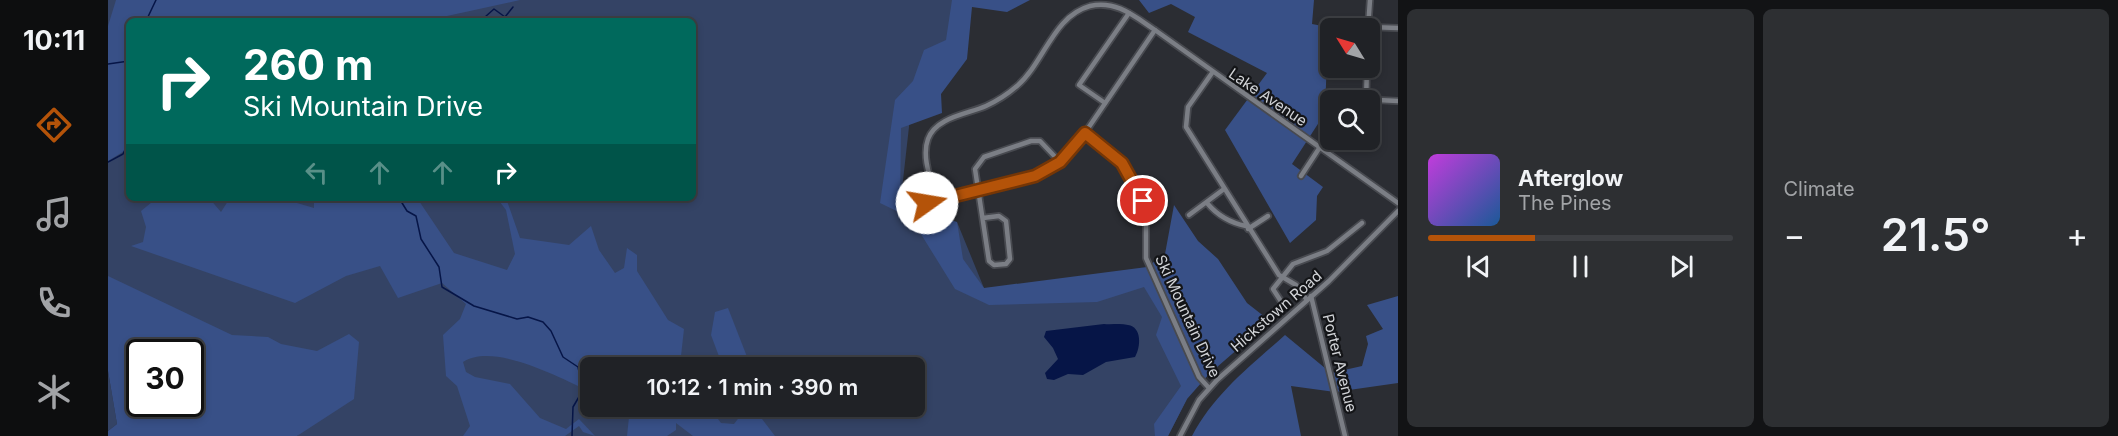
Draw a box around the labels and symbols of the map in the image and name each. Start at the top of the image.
north arrow [1320,18,1380,78]
street label: Lake Avenue [1225,64,1311,130]
position arrow [895,171,959,235]
pin [1117,175,1168,226]
street label: Ski Mountain Drive [1151,252,1225,380]
street label: Hickstown Road [1227,266,1325,356]
street label: Porter Avenue [1319,312,1361,414]
speed limit sign: 30 [126,339,204,417]

